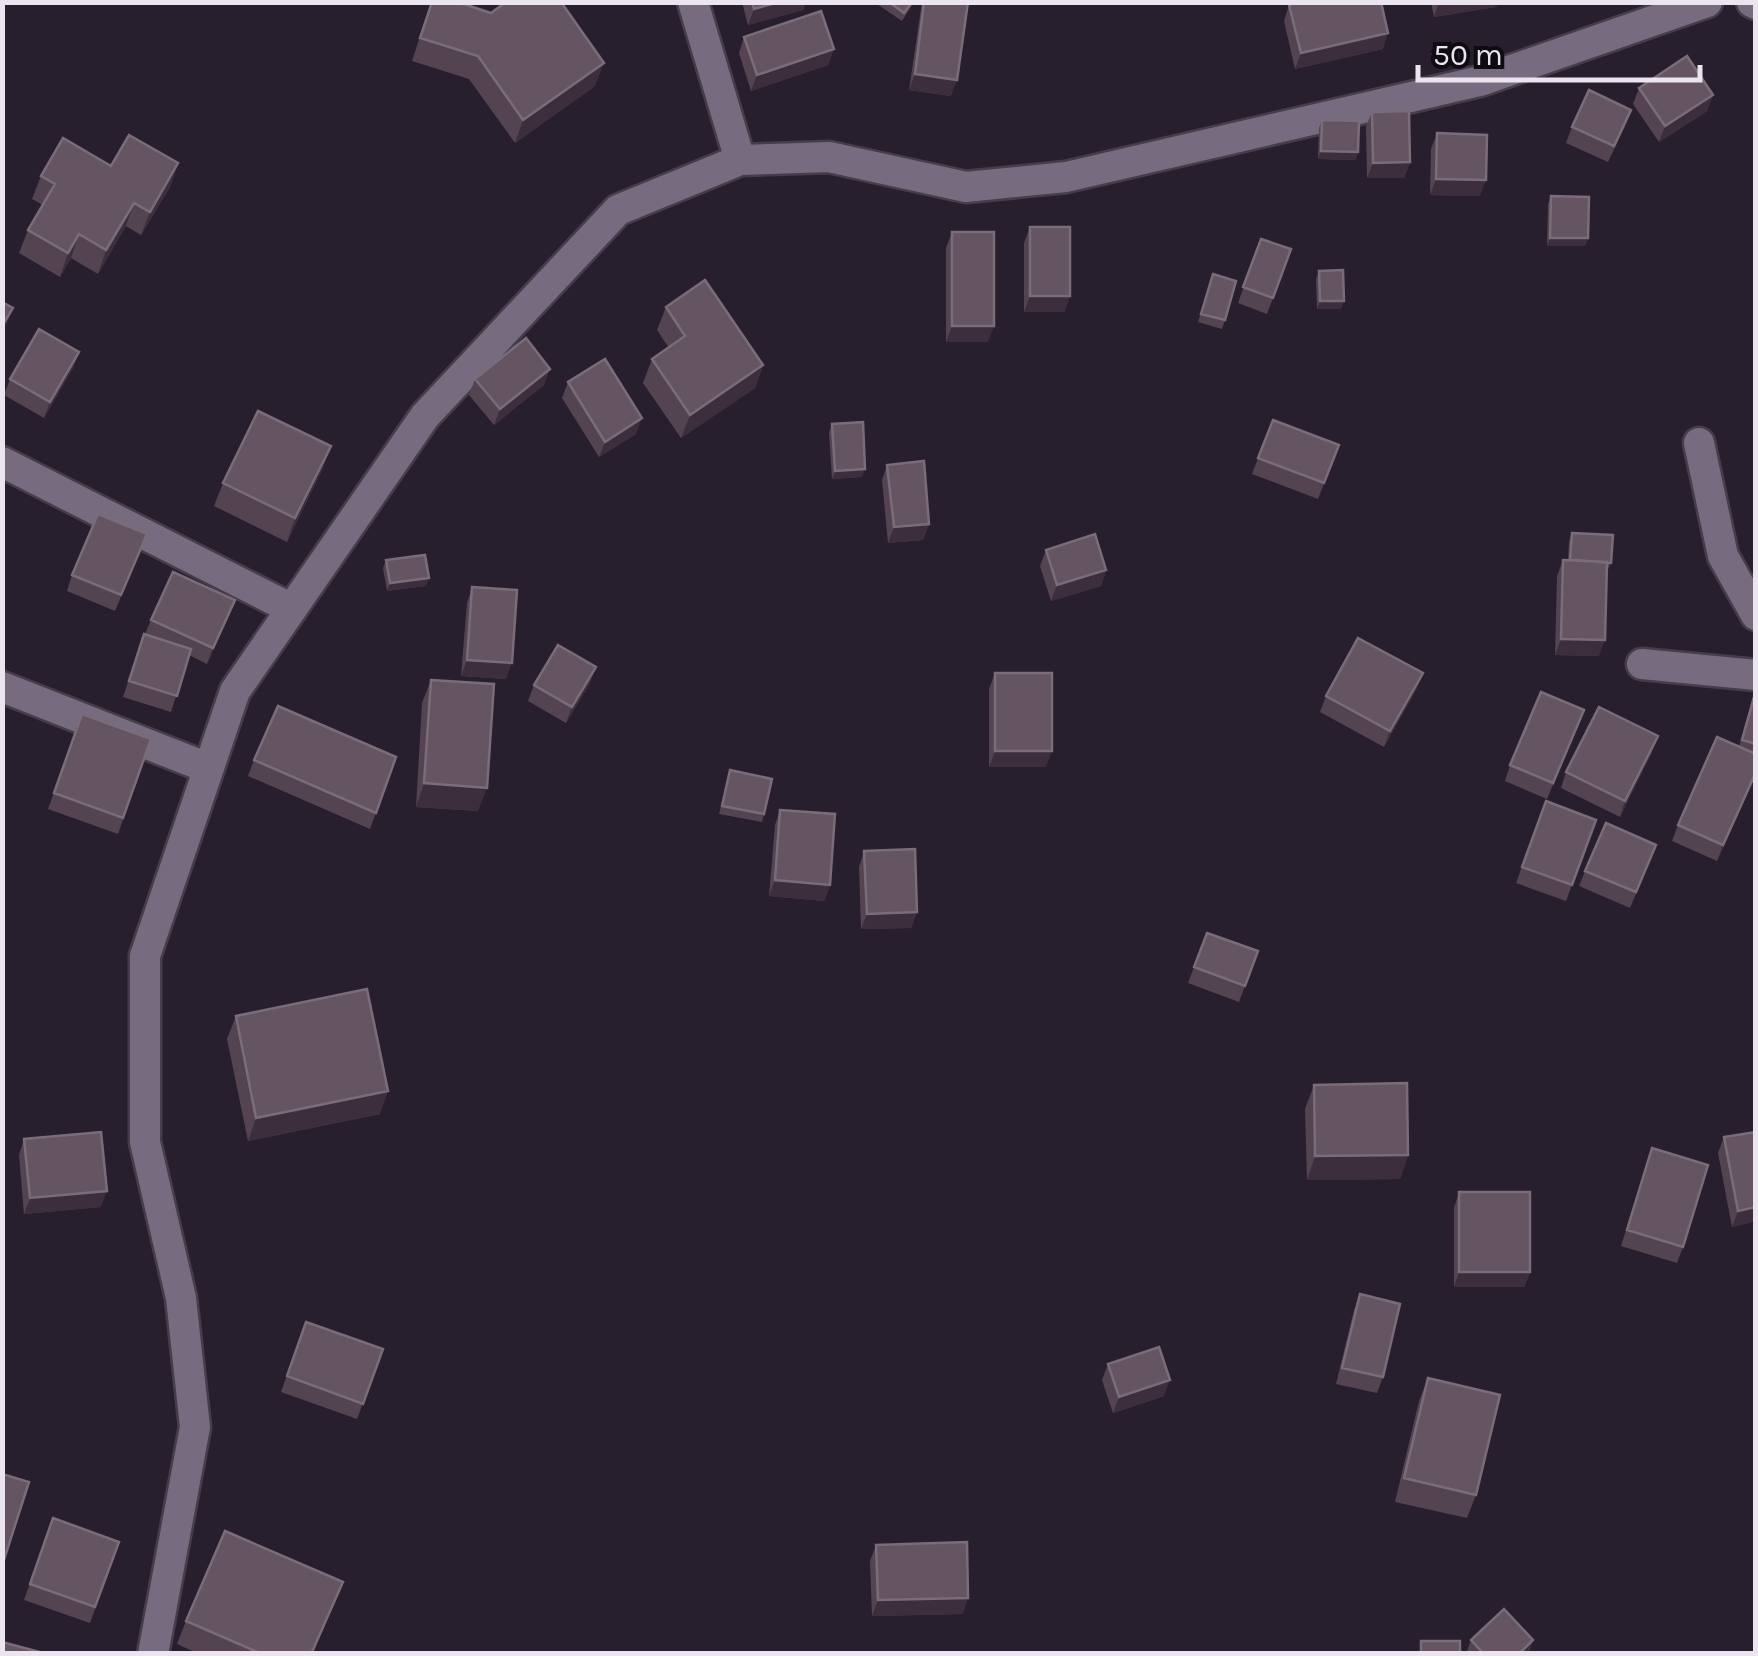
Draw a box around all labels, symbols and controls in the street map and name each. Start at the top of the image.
scale bar [1418,20,1700,82]
text: 50 m [1433,37,1503,73]

